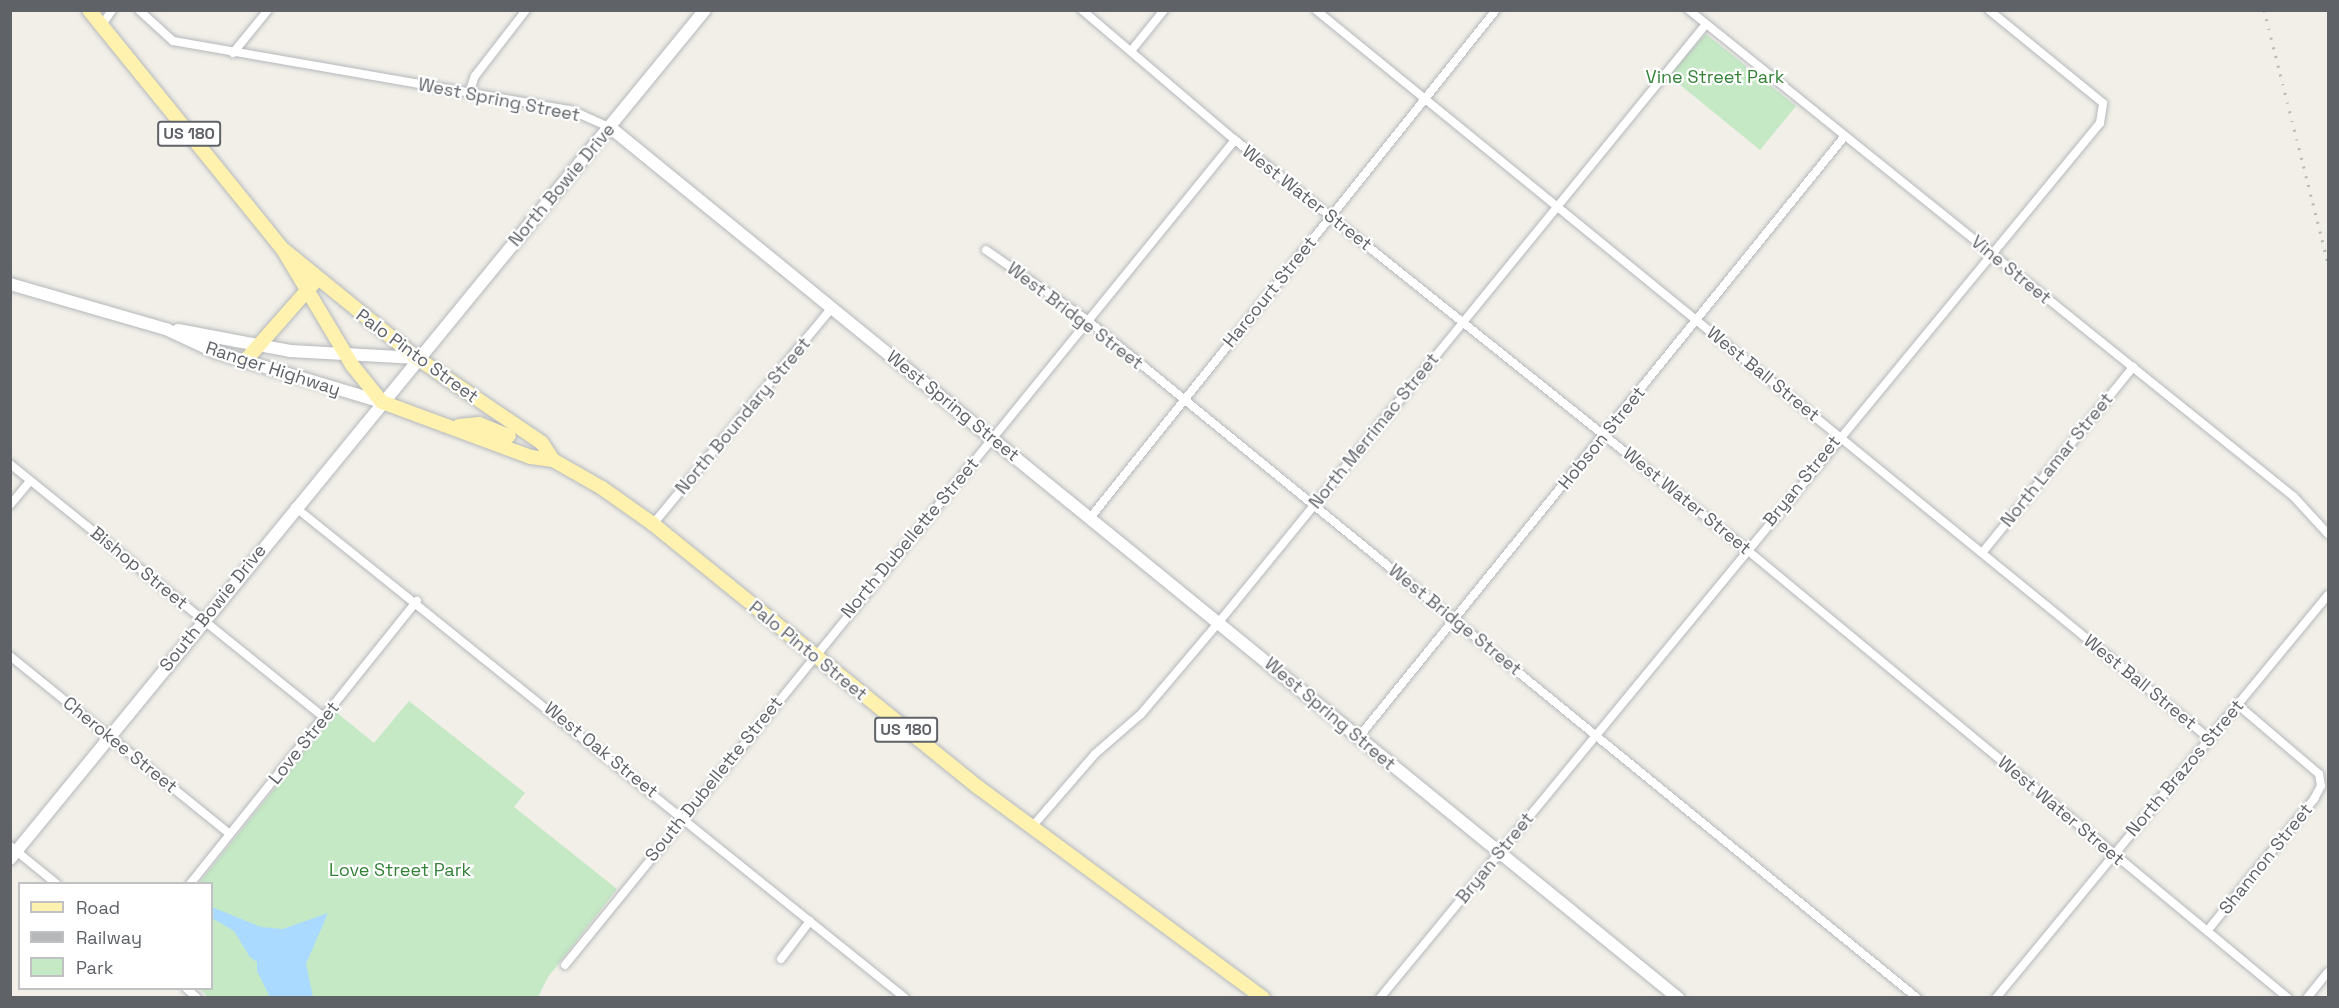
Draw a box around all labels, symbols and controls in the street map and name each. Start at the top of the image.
park label: Vine Street Park [1646,66,1784,88]
street label: West Spring Street [416,74,582,126]
street label: North Bowie Drive [504,119,620,251]
road number: US 180 [156,121,222,147]
street label: West Water Street [1238,141,1376,255]
street label: Vine Street [1967,231,2055,309]
street label: Harcourt Street [1219,232,1321,352]
street label: West Bridge Street [1003,258,1147,374]
street label: Palo Pinto Street [352,304,482,408]
street label: West Ball Street [1702,322,1824,426]
street label: North Boundary Street [671,333,815,499]
street label: Ranger Highway [203,337,343,401]
street label: West Spring Street [882,346,1024,466]
street label: North Merrimac Street [1305,349,1443,513]
street label: Hobson Street [1554,382,1650,494]
street label: North Lamar Street [1996,389,2118,531]
street label: Bryan Street [1759,431,1845,531]
street label: West Water Street [1619,443,1755,559]
street label: North Dubellette Street [837,453,983,623]
street label: Bishop Street [86,522,192,614]
street label: South Bowie Drive [155,540,271,676]
street label: West Bridge Street [1384,560,1526,680]
street label: Palo Pinto Street [745,597,871,705]
street label: West Ball Street [2079,630,2201,734]
street label: West Spring Street [1260,653,1400,775]
street label: Cherokee Street [58,692,182,798]
street label: South Dubellette Street [641,692,787,866]
street label: North Brazos Street [2122,695,2248,841]
street label: Love Street [264,697,344,789]
street label: West Oak Street [540,698,662,802]
road number: US 180 [873,717,939,743]
street label: West Water Street [1993,752,2129,870]
street label: Shannon Street [2215,799,2317,919]
street label: Bryan Street [1452,808,1538,908]
park label: Love Street Park [329,859,471,881]
legend [18,882,213,990]
text: Road [76,896,120,919]
text: Railway [76,926,142,949]
text: Park [76,956,113,979]

